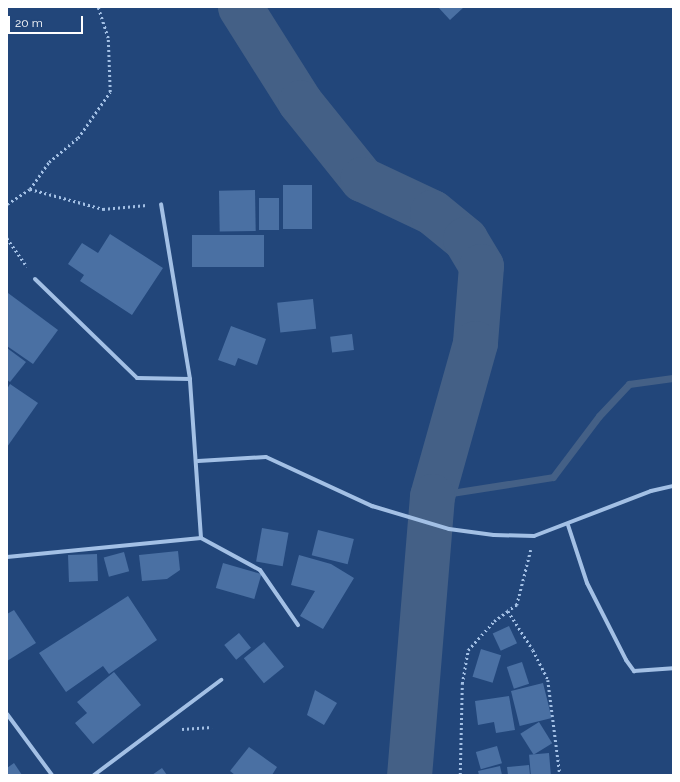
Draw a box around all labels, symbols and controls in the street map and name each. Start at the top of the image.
scale bar [10,8,85,34]
text: 20 m [15,16,43,30]

